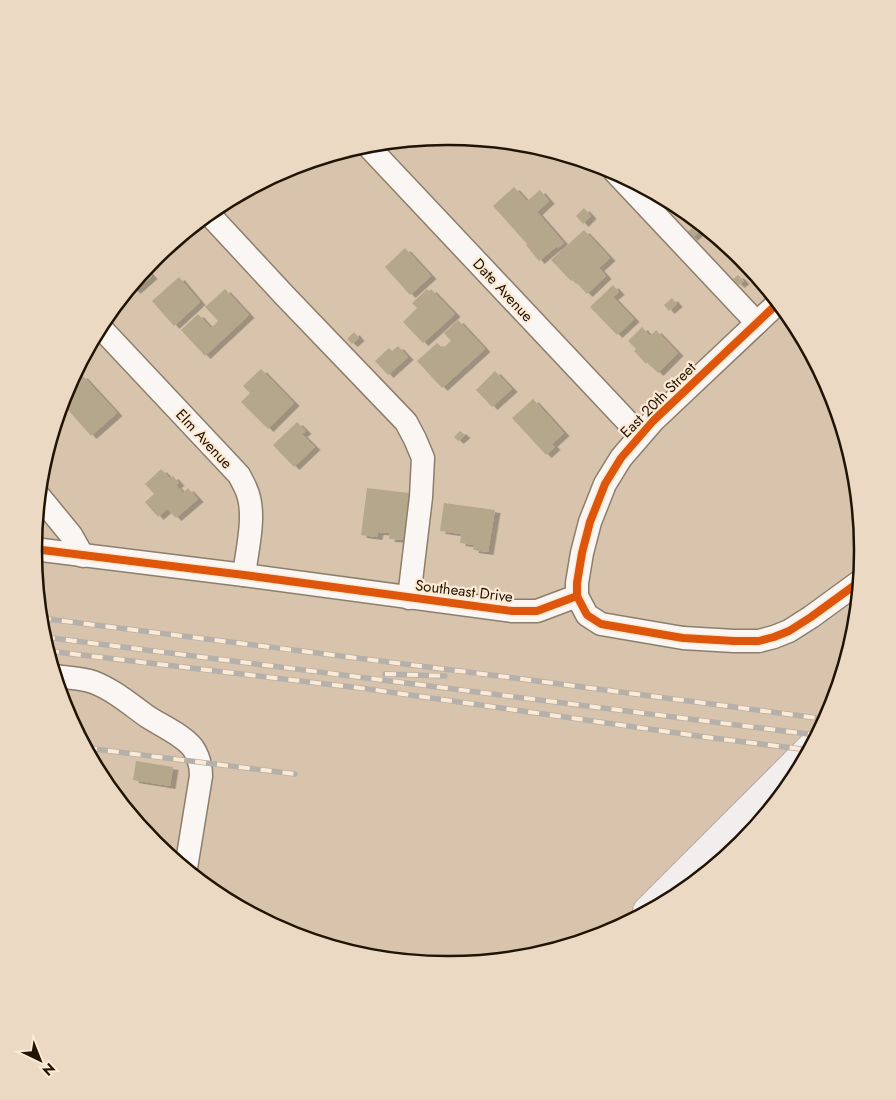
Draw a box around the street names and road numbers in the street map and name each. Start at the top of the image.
street label: Date Avenue [468,253,538,327]
street label: East 20th Street [615,357,701,443]
street label: Elm Avenue [171,404,238,474]
street label: Southeast Drive [414,574,514,608]

